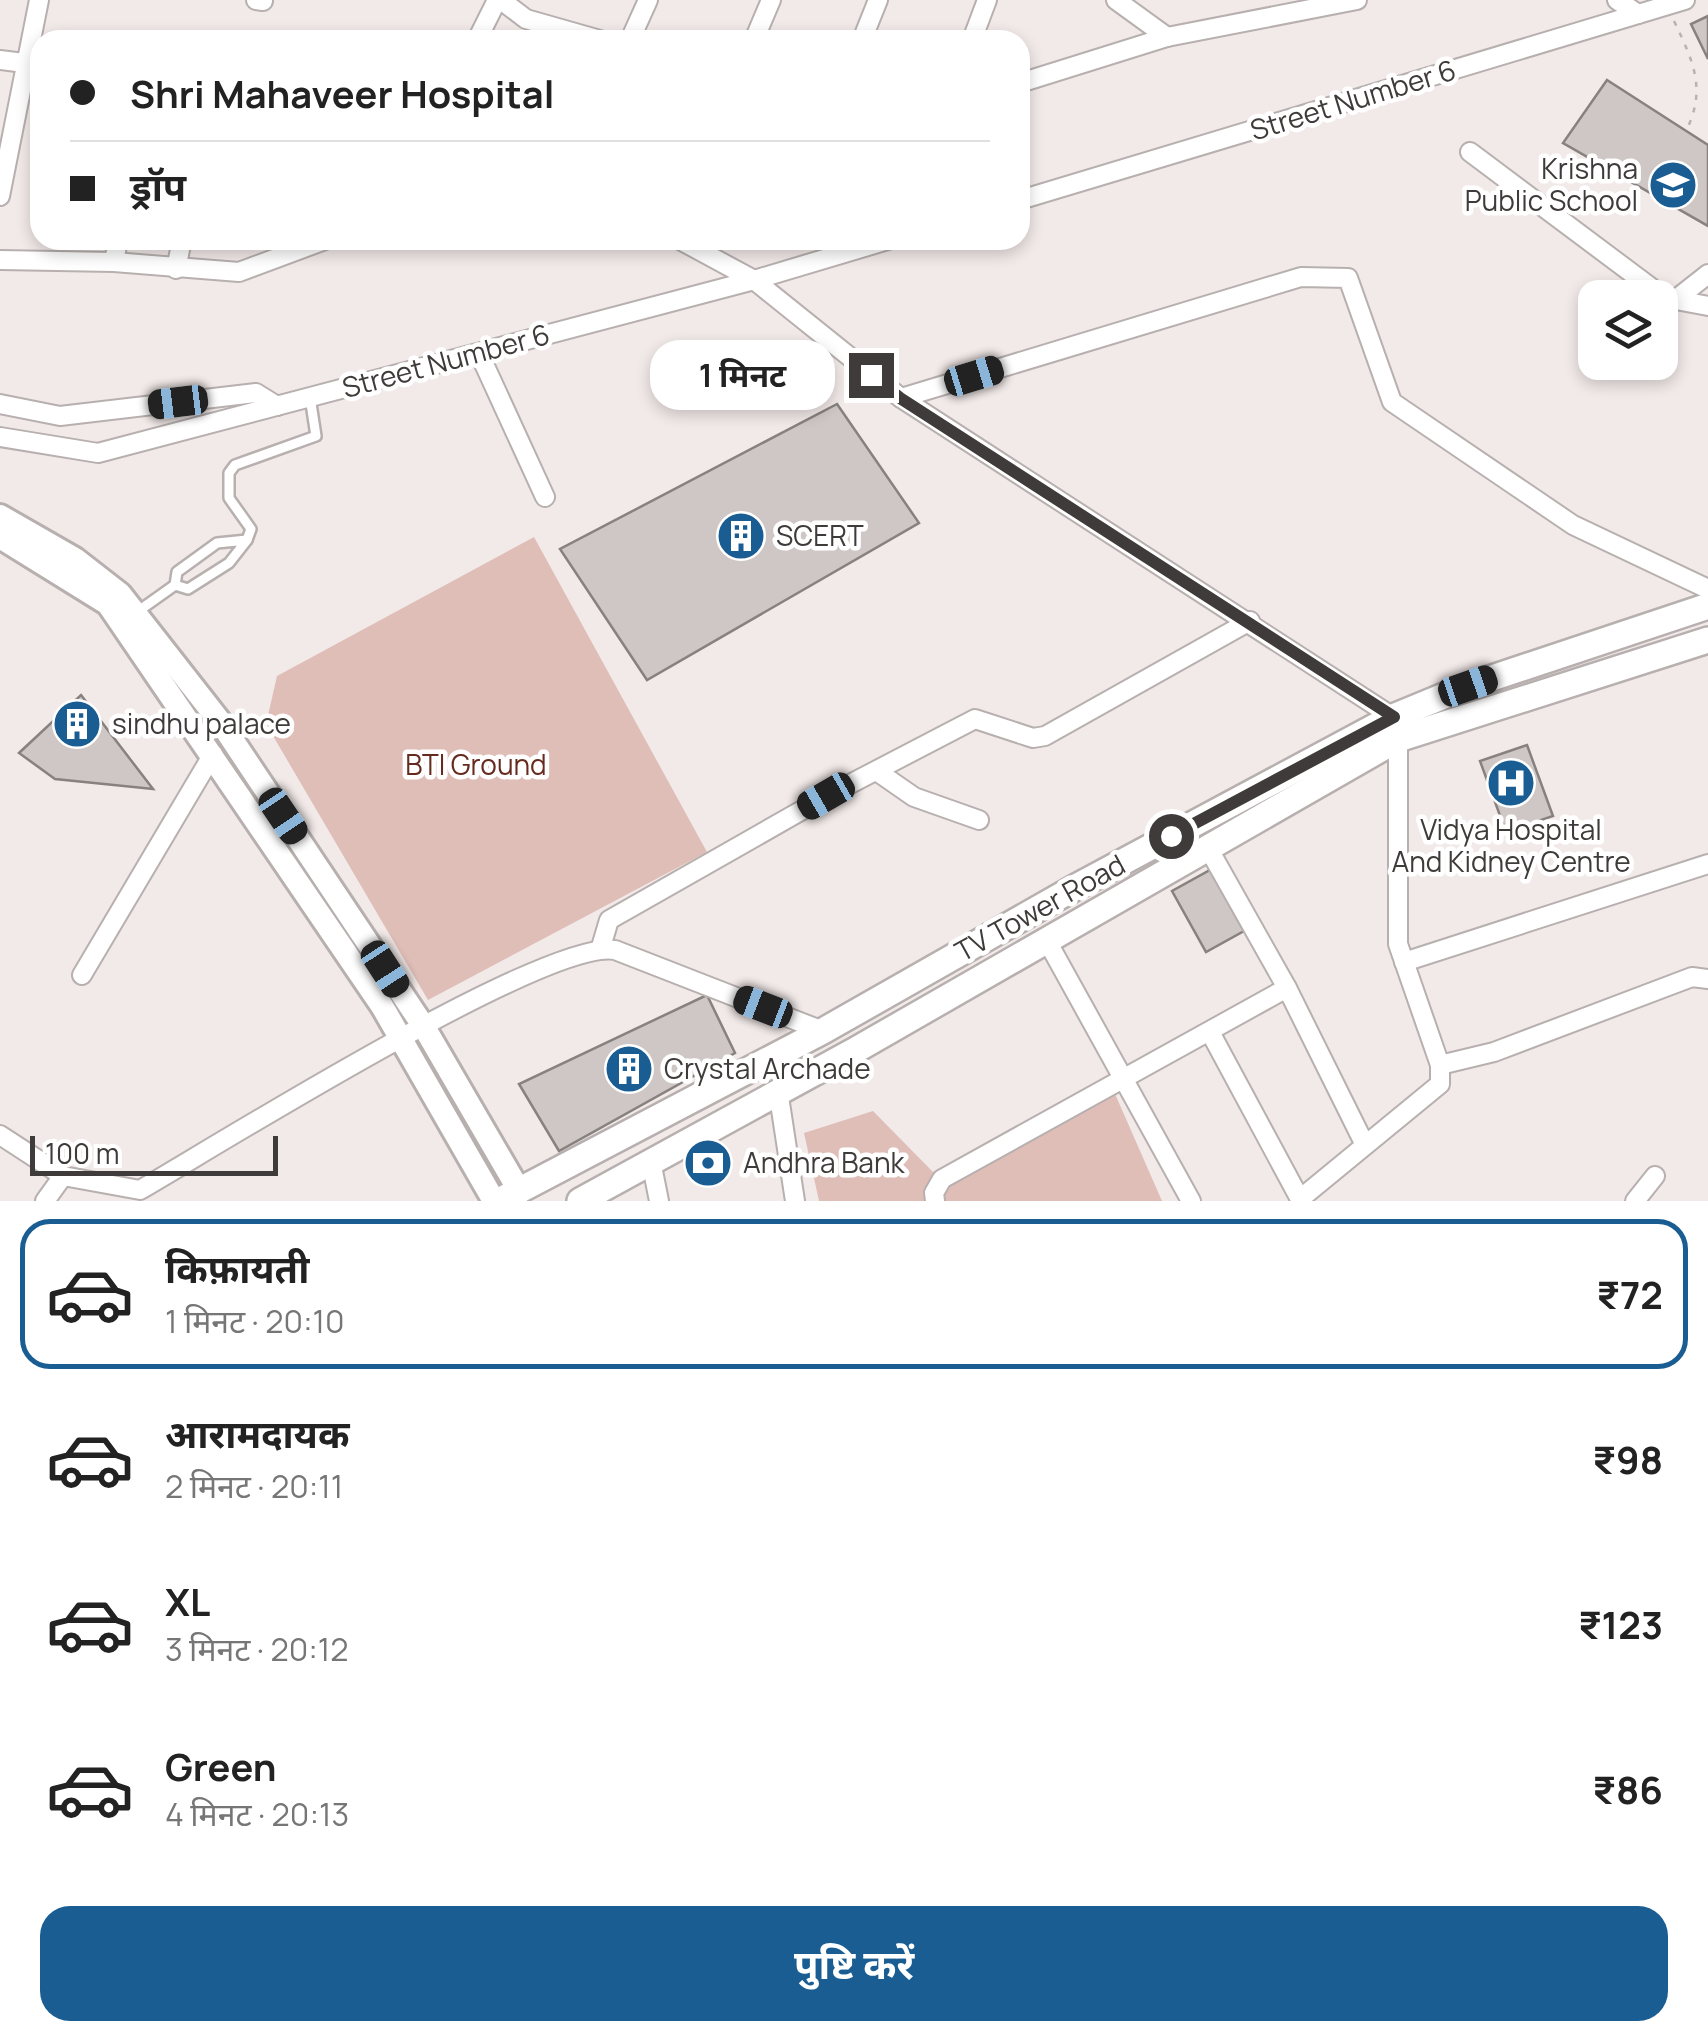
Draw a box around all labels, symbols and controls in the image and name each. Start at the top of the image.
street label: Street Number 6 [1245,50,1460,148]
text: Shri Mahaveer Hospital [130,67,554,119]
place label: Krishna Public School [1465,149,1638,219]
school or university icon: Krishna Public School [1647,159,1699,211]
text: ड्रॉप [130,160,186,212]
map controls [1578,280,1678,380]
button: layers [1578,280,1678,380]
street label: Street Number 6 [338,314,554,406]
callout: 1 मिनट [651,340,836,410]
text: 1 मिनट [699,353,786,397]
route end [849,353,894,398]
car [941,353,1007,399]
car [146,383,210,421]
building icon: SCERT [715,510,767,562]
place label: SCERT [776,516,864,554]
car [1435,662,1501,710]
building icon: sindhu palace [51,698,103,750]
place label: sindhu palace [112,704,291,742]
park label: BTI Ground [405,745,547,783]
hospital icon: Vidya Hospital And Kidney Centre [1485,757,1537,809]
car [793,768,859,824]
car [254,783,312,849]
place label: Vidya Hospital And Kidney Centre [1391,810,1631,880]
route start [1149,814,1194,859]
street label: TV Tower Road [948,845,1131,970]
car [356,936,414,1002]
car [730,982,796,1032]
building icon: Crystal Archade [603,1043,655,1095]
place label: Crystal Archade [664,1049,871,1087]
scale bar [30,1131,278,1176]
text: 100 m [45,1134,119,1172]
bank icon: Andhra Bank [682,1137,734,1189]
place label: Andhra Bank [743,1143,906,1181]
text: किफ़ायती [165,1242,309,1294]
icon: car [45,1249,135,1339]
text: ₹72 [1597,1268,1663,1320]
text: 1 मिनट · 20:10 [165,1299,345,1343]
text: आरामदायक [165,1407,349,1459]
icon: car [45,1414,135,1504]
text: ₹98 [1593,1433,1663,1485]
text: 2 मिनट · 20:11 [165,1464,343,1508]
text: XL [165,1575,210,1627]
icon: car [45,1579,135,1669]
text: ₹123 [1578,1598,1663,1650]
text: 3 मिनट · 20:12 [165,1627,349,1671]
text: Green [165,1740,277,1792]
icon: car [45,1744,135,1834]
text: ₹86 [1593,1763,1663,1815]
text: 4 मिनट · 20:13 [165,1792,349,1836]
button: पुष्टि करें [40,1906,1668,2021]

